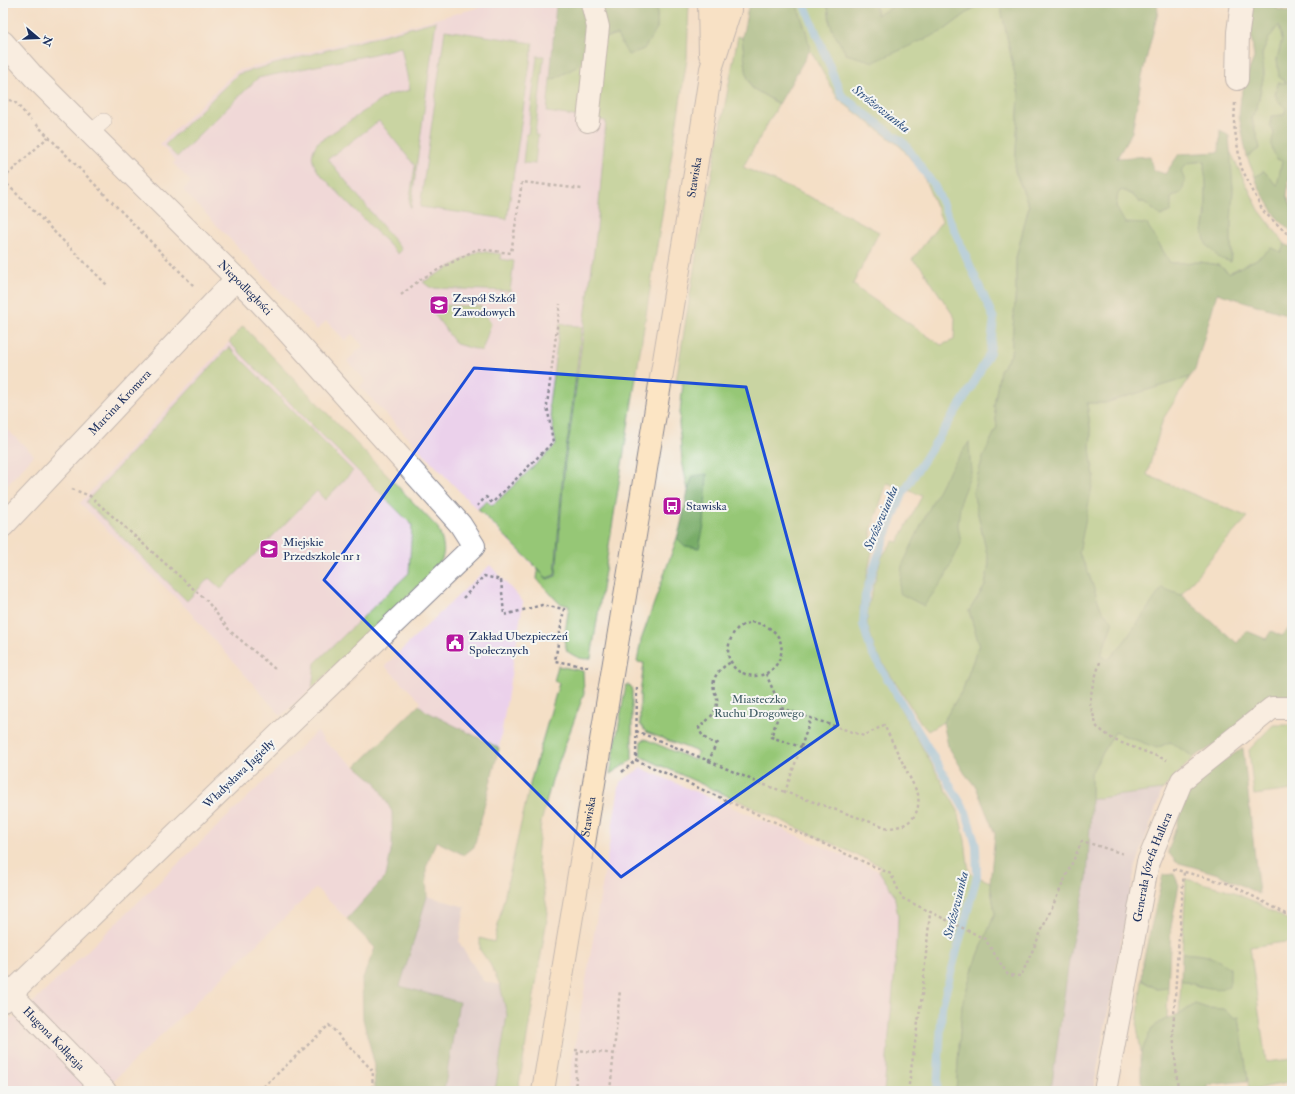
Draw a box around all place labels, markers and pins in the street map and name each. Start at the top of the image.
place label: Zespół Szkół Zawodowych [453,291,516,320]
school or university icon: Zespół Szkół Zawodowych [428,294,450,316]
bus stop icon: Stawiska [661,495,683,517]
place label: Stawiska [686,499,728,514]
place label: Miejskie Przedszkole nr 1 [283,535,360,564]
school or university icon: Miejskie Przedszkole nr 1 [258,538,280,560]
place label: Zakład Ubezpieczeń Społecznych [469,629,568,658]
public building icon: Zakład Ubezpieczeń Społecznych [444,632,466,654]

